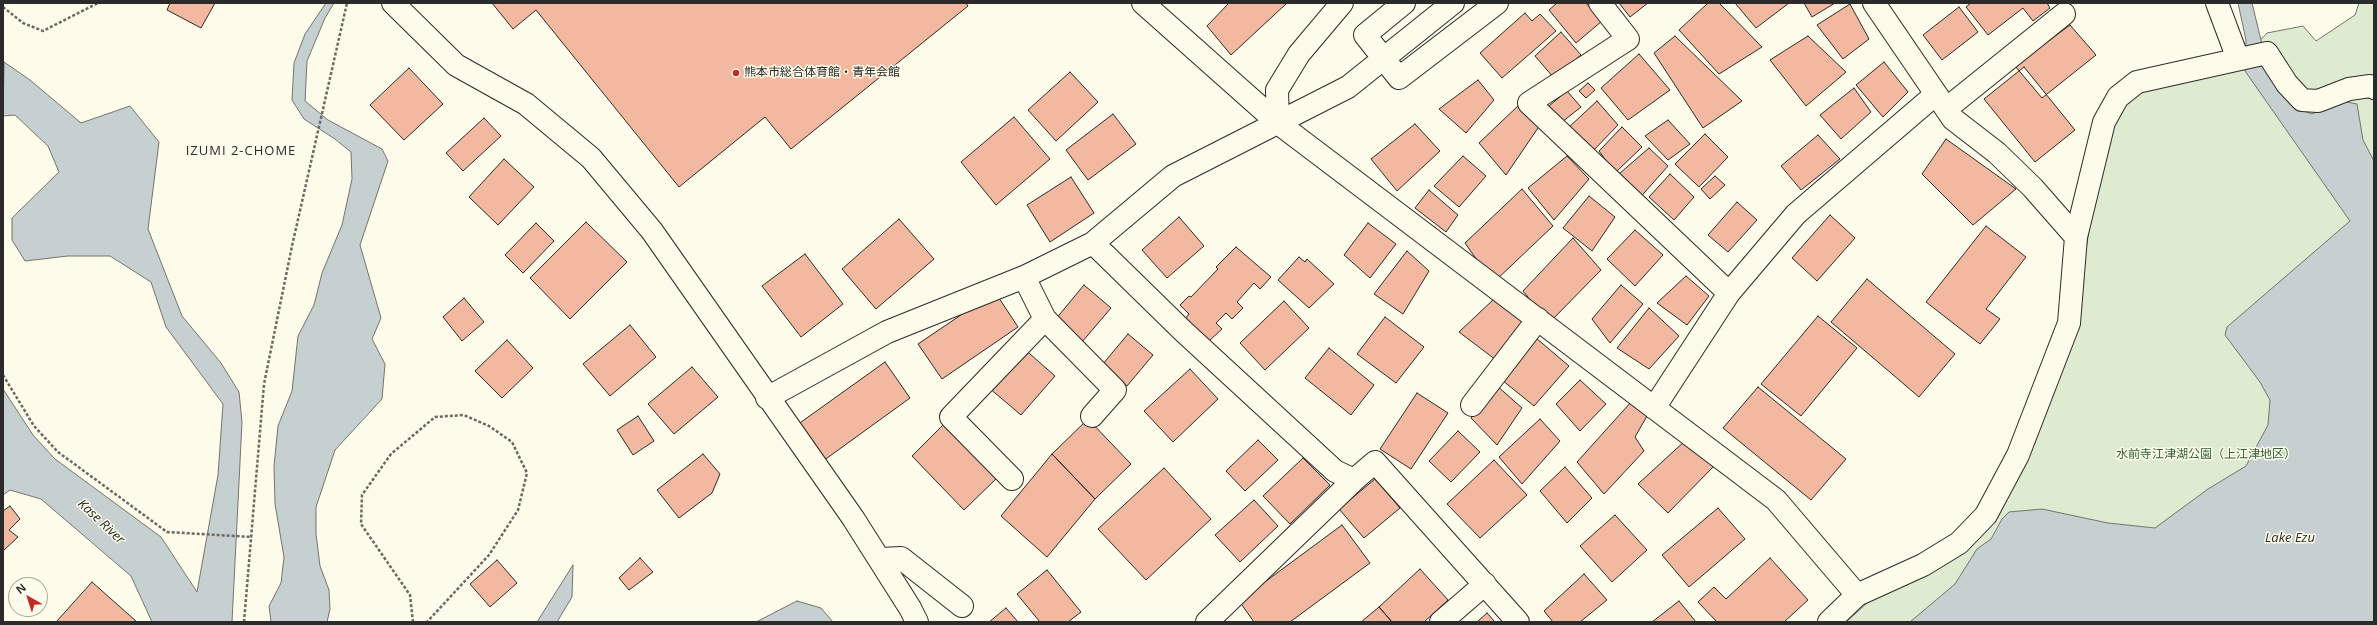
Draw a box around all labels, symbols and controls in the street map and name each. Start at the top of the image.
place label: 熊本市総合体育館・青年会館 [744,66,900,80]
marker: 熊本市総合体育館・青年会館 [731,68,741,78]
district label: IZUMI 2-CHOME [186,143,296,159]
park label: 水前寺江津湖公園（上江津地区） [2116,448,2296,462]
water label: Kase River [74,496,128,548]
water label: Lake Ezu [2265,530,2315,546]
north arrow [8,577,48,617]
text: N [13,579,29,597]

